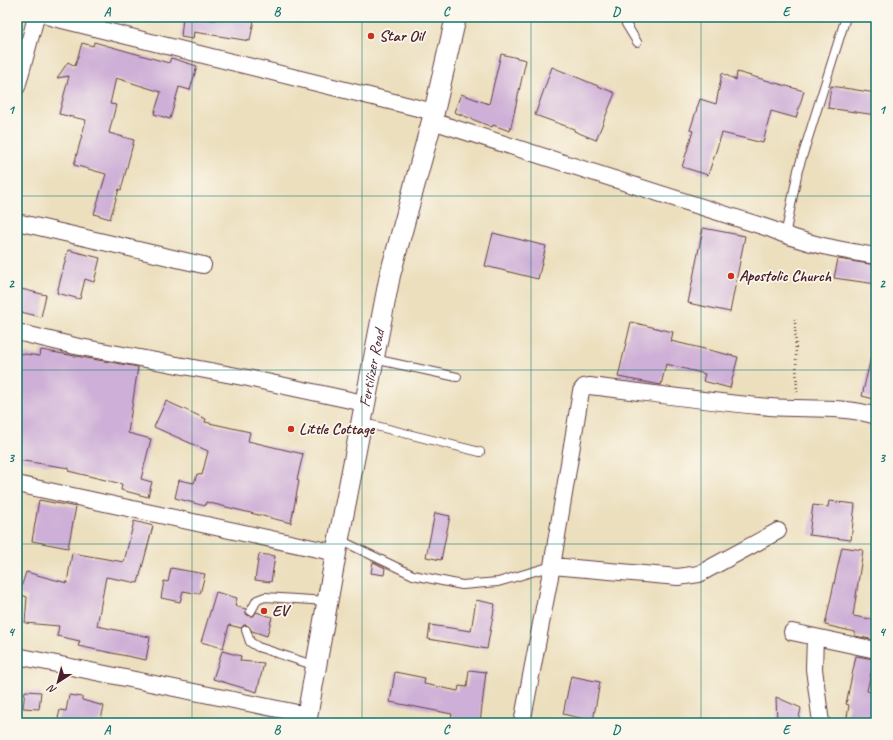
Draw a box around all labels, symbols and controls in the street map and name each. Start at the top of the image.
text: A [104,4,112,20]
text: B [274,4,282,20]
text: C [443,4,451,20]
text: D [612,4,621,20]
text: E [783,4,792,20]
place label: Star Oil [379,26,427,46]
marker: Star Oil [366,31,376,41]
text: 1 [8,102,16,118]
text: 1 [879,102,887,118]
place label: Apostolic Church [739,266,832,286]
marker: Apostolic Church [726,271,736,281]
text: 2 [8,276,15,292]
text: 2 [879,276,886,292]
street label: Fertilizer Road [355,325,390,409]
place label: Little Cottage [299,419,376,439]
marker: Little Cottage [286,424,296,434]
text: 3 [8,450,15,466]
text: 3 [879,450,886,466]
place label: EV [272,601,291,621]
marker: EV [259,606,269,616]
text: 4 [8,624,16,640]
text: 4 [879,624,887,640]
north arrow [38,662,78,702]
text: N [43,681,59,698]
text: A [104,722,112,738]
text: B [274,722,282,738]
text: C [443,722,451,738]
text: D [612,722,621,738]
text: E [783,722,792,738]

